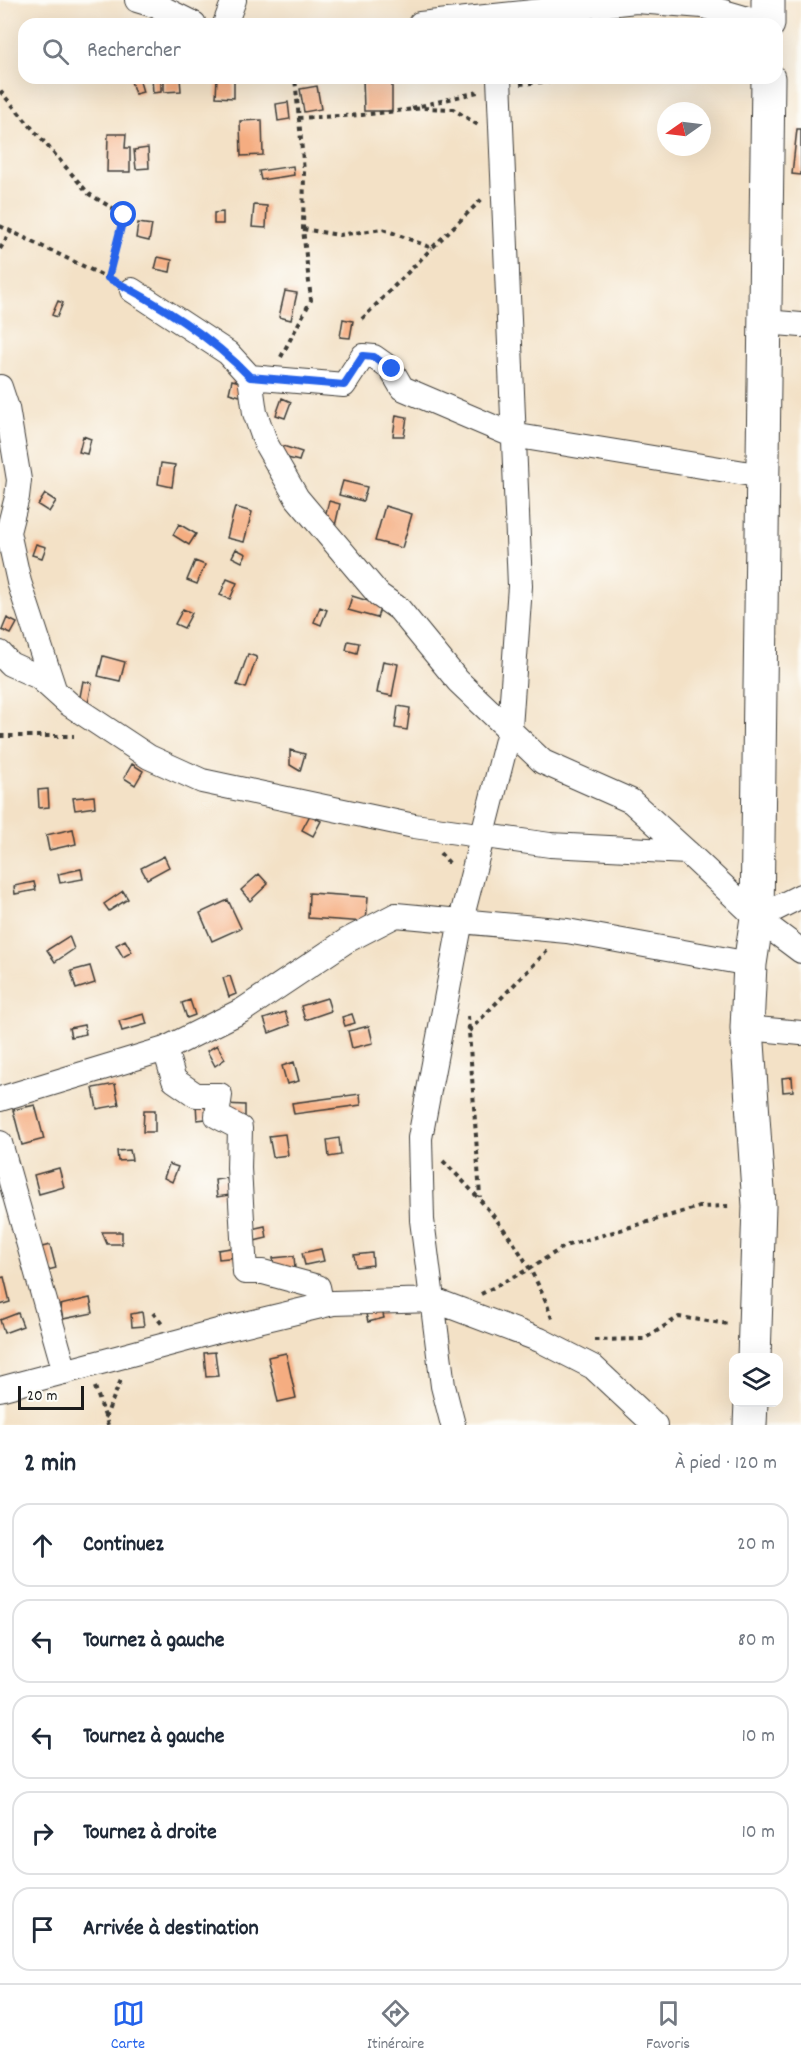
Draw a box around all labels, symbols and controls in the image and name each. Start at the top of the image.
search box [18,18,783,84]
icon: search [39,35,72,68]
text: Rechercher [87,36,181,67]
north arrow [657,102,711,156]
route start [110,201,136,227]
route end [378,355,404,381]
map controls [729,1353,783,1407]
button: layers [729,1353,783,1407]
scale bar [18,1383,84,1410]
text: 20 m [27,1385,57,1408]
text: 2 min [24,1446,76,1483]
text: À pied · 120 m [675,1450,777,1478]
icon: ahead [26,1529,59,1562]
text: Continuez [83,1530,164,1561]
text: 20 m [737,1531,775,1559]
icon: left [26,1625,59,1658]
text: Tournez à gauche [83,1626,225,1657]
text: 80 m [738,1627,775,1655]
icon: left [26,1721,59,1754]
text: Tournez à gauche [83,1722,225,1753]
text: 10 m [741,1723,775,1751]
icon: right [26,1817,59,1850]
text: Tournez à droite [83,1818,217,1849]
text: 10 m [741,1819,775,1847]
icon: arrive [26,1913,59,1946]
text: Arrivée à destination [83,1914,259,1945]
tab: Carte [111,1997,145,2056]
tab: Itinéraire [367,1997,424,2056]
tab: Favoris [646,1997,690,2056]

